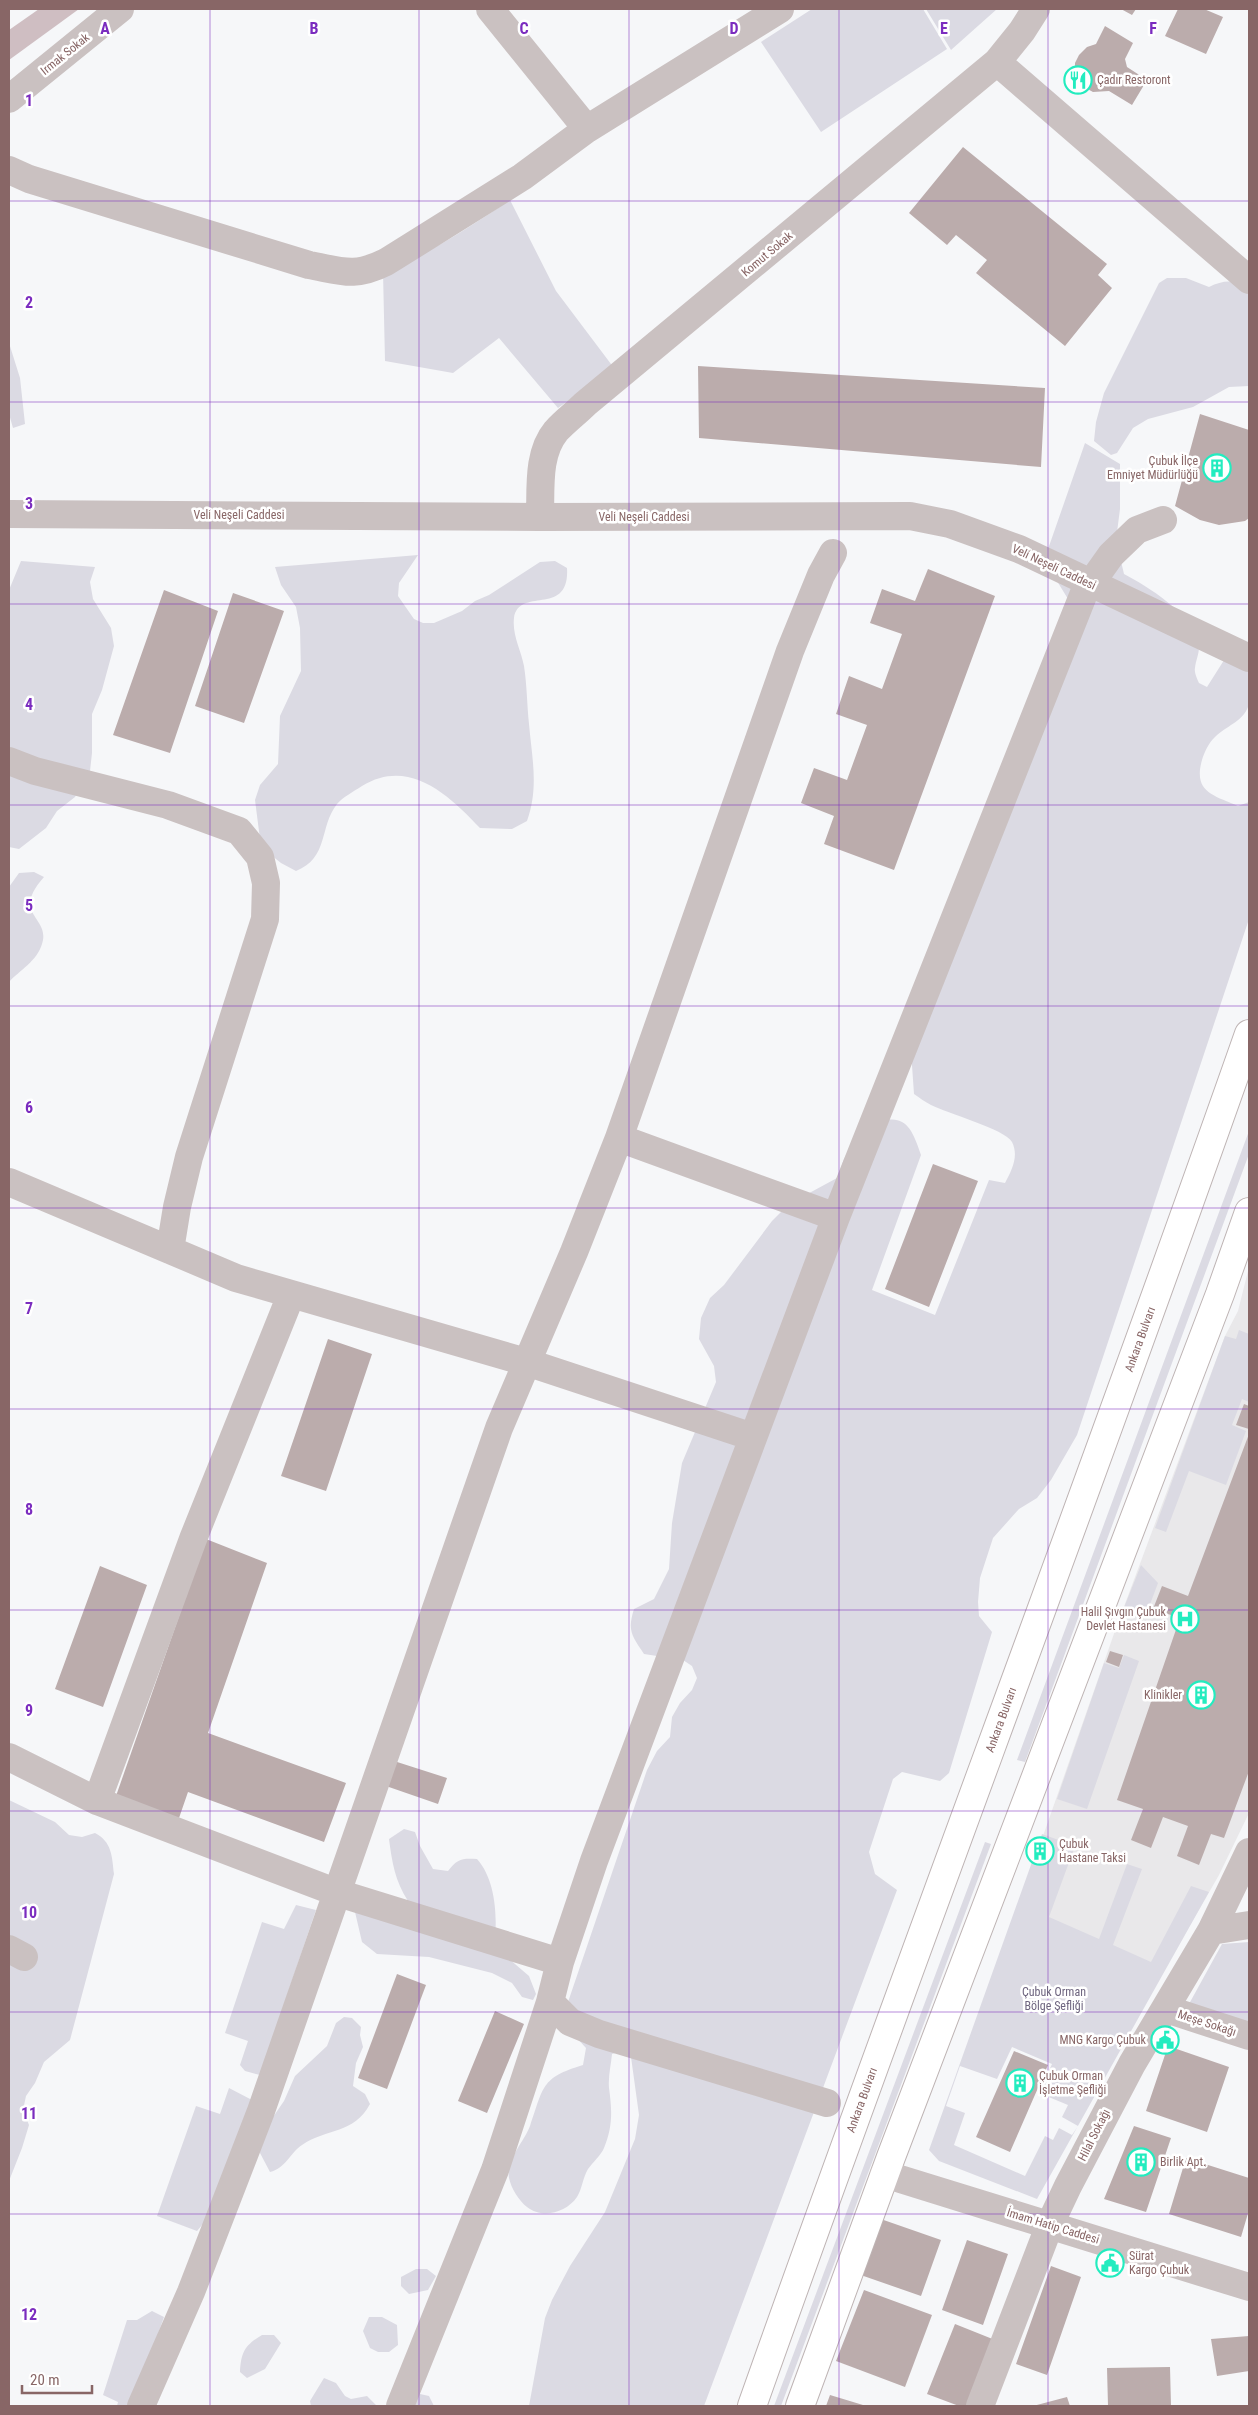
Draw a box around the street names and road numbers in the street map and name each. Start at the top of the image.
street label: Irmak Sokak [38,30,93,78]
street label: Komut Sokak [739,228,796,279]
street label: Veli Neşeli Caddesi [193,508,285,522]
street label: Veli Neşeli Caddesi [598,510,690,524]
street label: Veli Neşeli Caddesi [1010,541,1098,593]
street label: Ankara Bulvarı [1122,1305,1158,1374]
street label: Ankara Bulvarı [983,1685,1019,1754]
street label: Meşe Sokağı [1176,2007,1238,2039]
street label: Ankara Bulvarı [844,2066,880,2135]
street label: Hilal Sokağı [1075,2107,1113,2163]
street label: İmam Hatip Caddesi [1005,2204,1101,2247]

